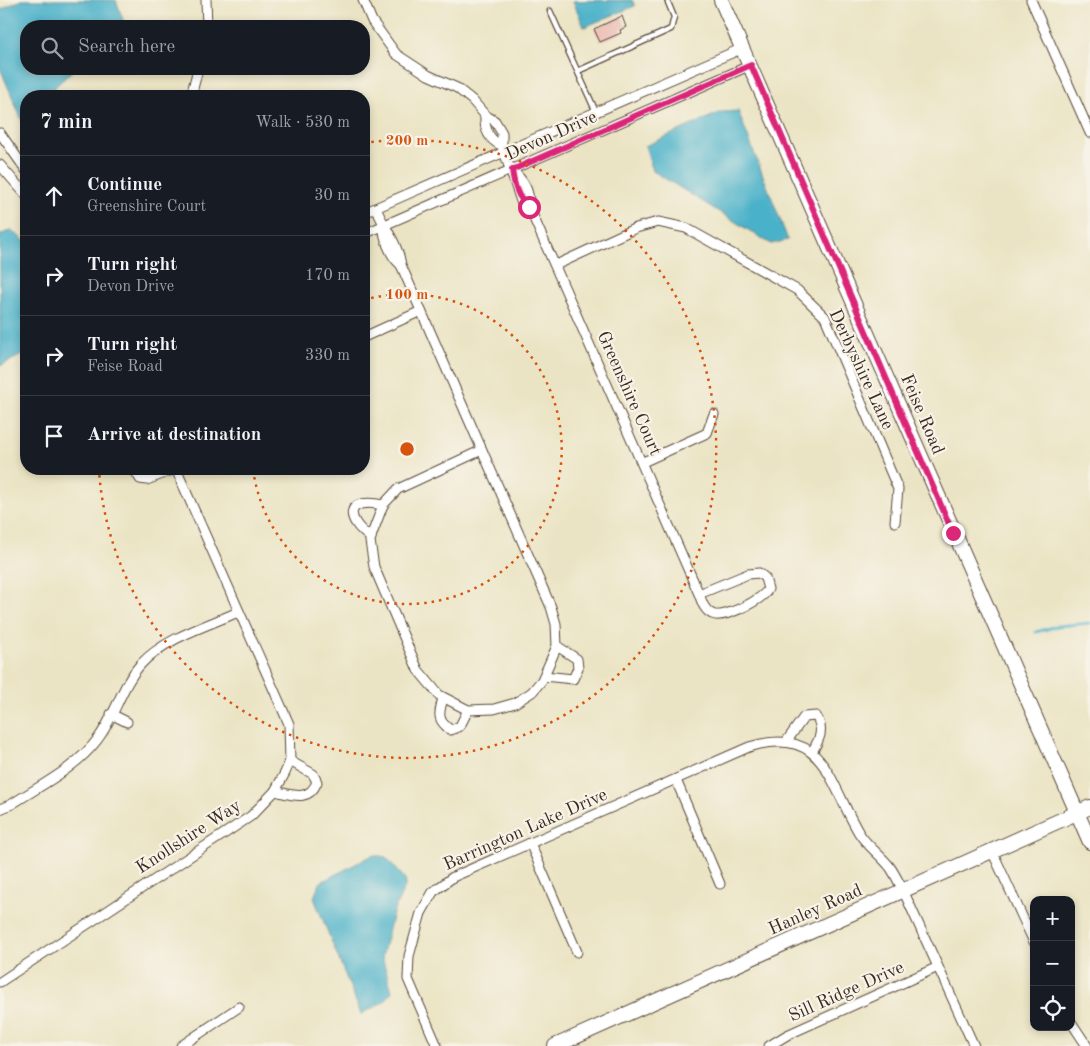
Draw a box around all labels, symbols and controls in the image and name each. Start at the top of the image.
search box [20,20,370,75]
icon: search [38,34,66,62]
text: Search here [78,38,175,57]
street label: Devon Drive [503,108,600,164]
text: 7 min [40,112,93,133]
text: Walk · 530 m [255,115,350,131]
text: 200 m [386,134,428,149]
text: Continue [87,176,162,195]
icon: ahead [40,182,68,210]
text: 30 m [314,188,350,204]
route start [518,196,541,219]
text: Greenshire Court [87,199,206,215]
text: Turn right [87,256,177,275]
icon: right [40,262,68,290]
text: 170 m [305,268,350,284]
text: Devon Drive [87,279,174,295]
text: 100 m [386,288,428,303]
street label: Derbyshire Lane [825,306,897,432]
street label: Greenshire Court [594,329,665,458]
text: Turn right [87,336,177,355]
icon: right [40,342,68,370]
text: 330 m [305,348,350,364]
text: Feise Road [87,359,163,375]
street label: Feise Road [897,372,947,457]
icon: arrive [40,422,68,450]
text: Arrive at destination [87,426,261,445]
centre of rings [398,440,416,458]
route end [942,522,965,545]
street label: Barrington Lake Drive [441,786,610,874]
street label: Knollshire Way [133,796,245,877]
street label: Hanley Road [766,881,865,939]
map controls [1030,896,1075,1031]
button: + [1030,896,1075,941]
button: − [1030,941,1075,986]
street label: Sill Ridge Drive [786,958,907,1025]
button: locate [1030,986,1075,1031]

